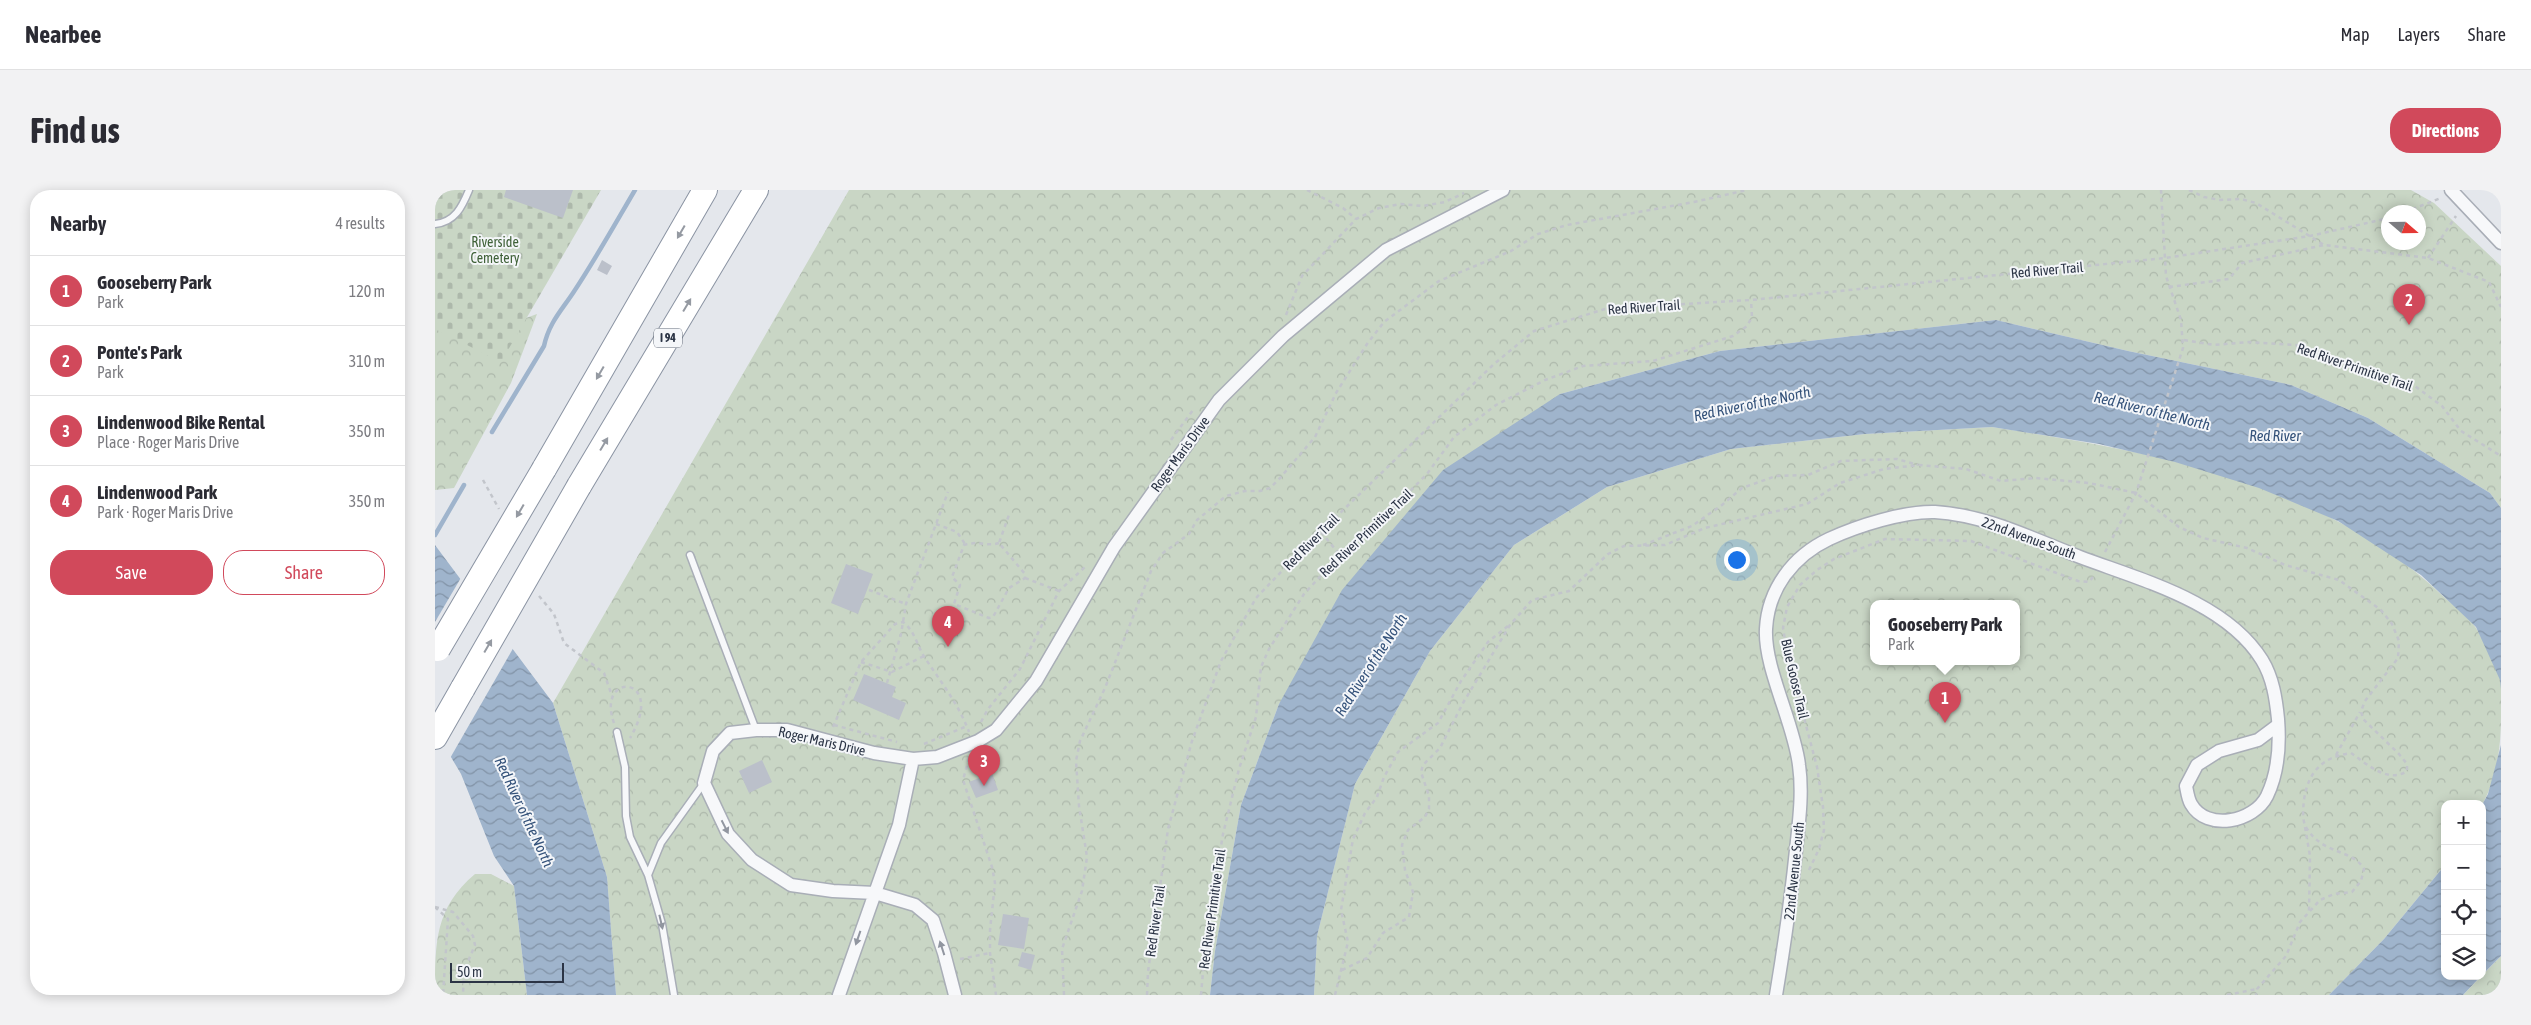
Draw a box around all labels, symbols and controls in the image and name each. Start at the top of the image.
text: Nearbee [25,21,101,48]
text: Map [2340,24,2369,45]
text: Layers [2397,24,2440,45]
text: Share [2468,24,2506,45]
button: Directions [2390,108,2501,153]
text: Find us [30,110,120,150]
north arrow [2381,205,2426,250]
text: Nearby [50,211,106,235]
text: 4 results [335,214,385,232]
one-way arrow [676,226,685,239]
park label: Riverside Cemetery [470,234,520,266]
street label: Red River Trail [2010,259,2084,281]
text: Gooseberry Park [97,271,211,293]
text: 1 [62,282,70,300]
text: 120 m [349,282,385,300]
pin: 2 [2393,284,2425,325]
text: Park [97,293,124,311]
street label: Red River Trail [1607,296,1681,318]
one-way arrow [683,298,692,311]
road number: I 94 [654,328,682,348]
street label: Red River Primitive Trail [2295,340,2415,394]
text: Ponte's Park [97,341,182,363]
text: 2 [62,352,70,370]
text: 310 m [349,352,385,370]
text: Park [97,363,124,381]
one-way arrow [595,366,604,380]
water label: Red River of the North [1692,383,1812,424]
water label: Red River of the North [2092,388,2212,433]
text: Lindenwood Bike Rental [97,411,265,433]
street label: Roger Maris Drive [1147,413,1213,495]
text: 3 [62,422,70,440]
text: 350 m [349,422,385,440]
water label: Red River [2249,427,2301,444]
text: Place · Roger Maris Drive [97,433,239,451]
one-way arrow [600,438,609,451]
text: Lindenwood Park [97,481,217,503]
street label: Red River Primitive Trail [1316,486,1416,580]
text: 4 [62,492,70,510]
text: 350 m [349,492,385,510]
text: Park · Roger Maris Drive [97,503,233,521]
one-way arrow [515,504,524,517]
street label: Red River Trail [1280,510,1343,573]
street label: 22nd Avenue South [1980,514,2078,562]
your location [1724,547,1750,573]
button: Save [50,550,213,595]
button: Share [223,550,385,595]
popup [1870,600,2020,665]
pin: 4 [932,606,964,647]
water label: Red River of the North [1331,610,1410,719]
text: Gooseberry Park [1888,613,2002,635]
text: Park [1888,635,1915,653]
street label: Blue Goose Trail [1778,637,1812,721]
one-way arrow [483,640,492,653]
pin: 1 [1929,682,1961,723]
street label: Roger Maris Drive [777,723,867,759]
pin: 3 [968,745,1000,786]
water label: Red River of the North [492,754,557,869]
map controls [2441,800,2486,980]
button: + [2441,800,2486,845]
one-way arrow [721,820,729,834]
street label: 22nd Avenue South [1781,821,1807,921]
button: − [2441,845,2486,890]
street label: Red River Primitive Trail [1196,848,1228,970]
street label: Red River Trail [1142,884,1168,958]
button: locate [2441,890,2486,935]
one-way arrow [657,915,665,930]
one-way arrow [854,931,862,946]
button: layers [2441,935,2486,980]
one-way arrow [938,940,946,955]
scale bar [450,960,564,983]
text: 50 m [457,964,482,980]

